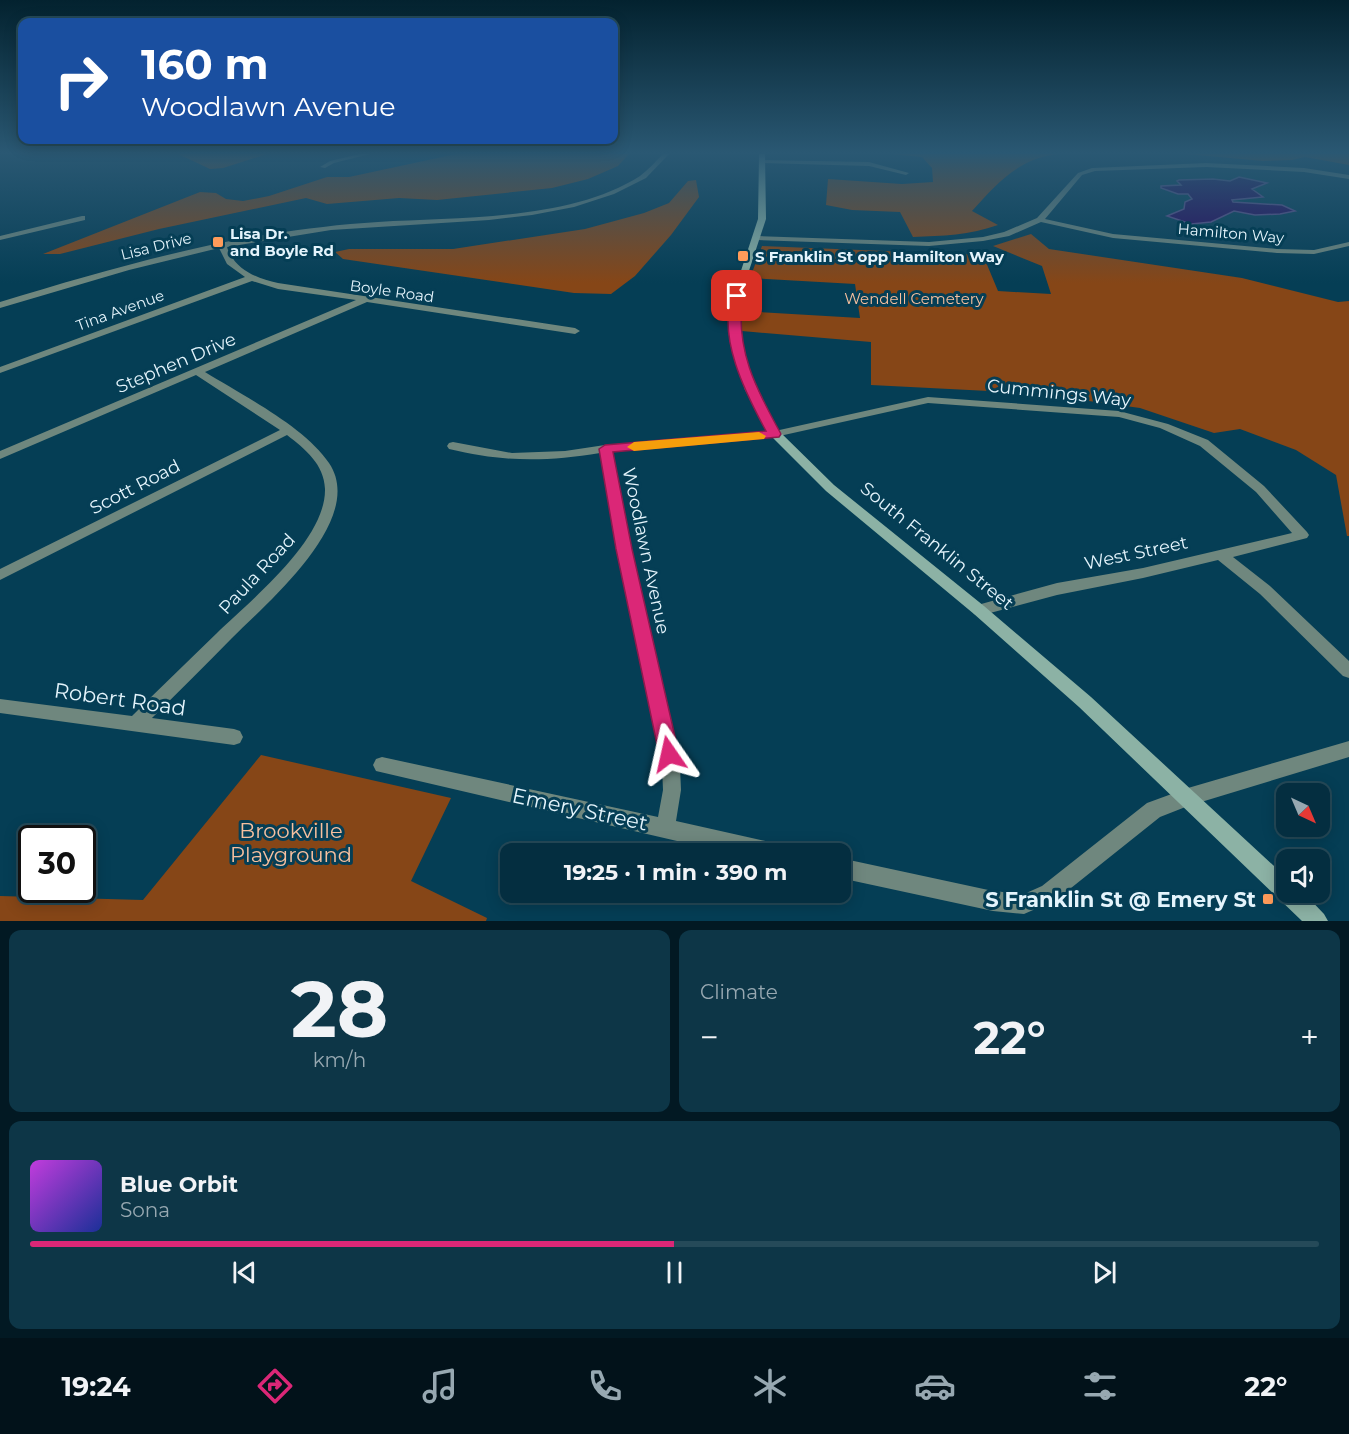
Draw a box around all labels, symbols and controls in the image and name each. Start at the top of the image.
text: 160 m [141,38,269,90]
icon: right [42,42,120,120]
text: Woodlawn Avenue [141,90,396,123]
street label: Hamilton Way [1177,219,1286,247]
place label: Lisa Dr. and Boyle Rd [230,224,334,260]
street label: Lisa Drive [119,228,193,264]
marker: Lisa Dr. and Boyle Rd [211,235,225,249]
place label: S Franklin St opp Hamilton Way [755,247,1005,266]
marker: S Franklin St opp Hamilton Way [736,249,750,263]
pin [711,270,762,321]
street label: Boyle Road [349,276,435,306]
icon: arrive [720,279,753,312]
street label: Tina Avenue [73,285,167,335]
park label: Wendell Cemetery [844,289,985,308]
street label: Stephen Drive [113,328,239,398]
street label: Cummings Way [986,375,1132,412]
street label: Scott Road [86,455,184,519]
street label: Woodlawn Avenue [618,466,674,636]
street label: South Franklin Street [856,477,1018,615]
street label: Paula Road [214,529,300,619]
street label: West Street [1082,531,1190,575]
street label: Robert Road [52,677,188,721]
position arrow [637,722,701,786]
street label: Emery Street [510,782,650,836]
north arrow [1276,783,1330,837]
map controls [1276,783,1330,903]
park label: Brookville Playground [230,818,352,867]
speed limit sign: 30 [18,825,96,903]
button: sound [1276,849,1330,903]
text: 19:25 · 1 min · 390 m [564,859,787,886]
place label: S Franklin St @ Emery St [985,887,1256,912]
marker: S Franklin St @ Emery St [1261,892,1275,906]
text: 28 [291,961,388,1057]
text: Climate [700,980,778,1004]
text: 22° [974,1010,1045,1065]
text: − [700,1017,719,1057]
text: + [1300,1017,1319,1057]
text: km/h [313,1048,366,1072]
text: Blue Orbit [120,1171,238,1198]
text: Sona [120,1198,170,1222]
icon: previous [228,1256,261,1289]
icon: pause [658,1256,691,1289]
icon: next [1088,1256,1121,1289]
icon: directions [254,1365,296,1407]
icon: music [419,1365,461,1407]
icon: phone [584,1365,626,1407]
icon: climate [749,1365,791,1407]
icon: car [914,1365,956,1407]
icon: filters [1079,1365,1121,1407]
text: 19:24 [62,1370,131,1403]
text: 22° [1244,1370,1287,1403]

